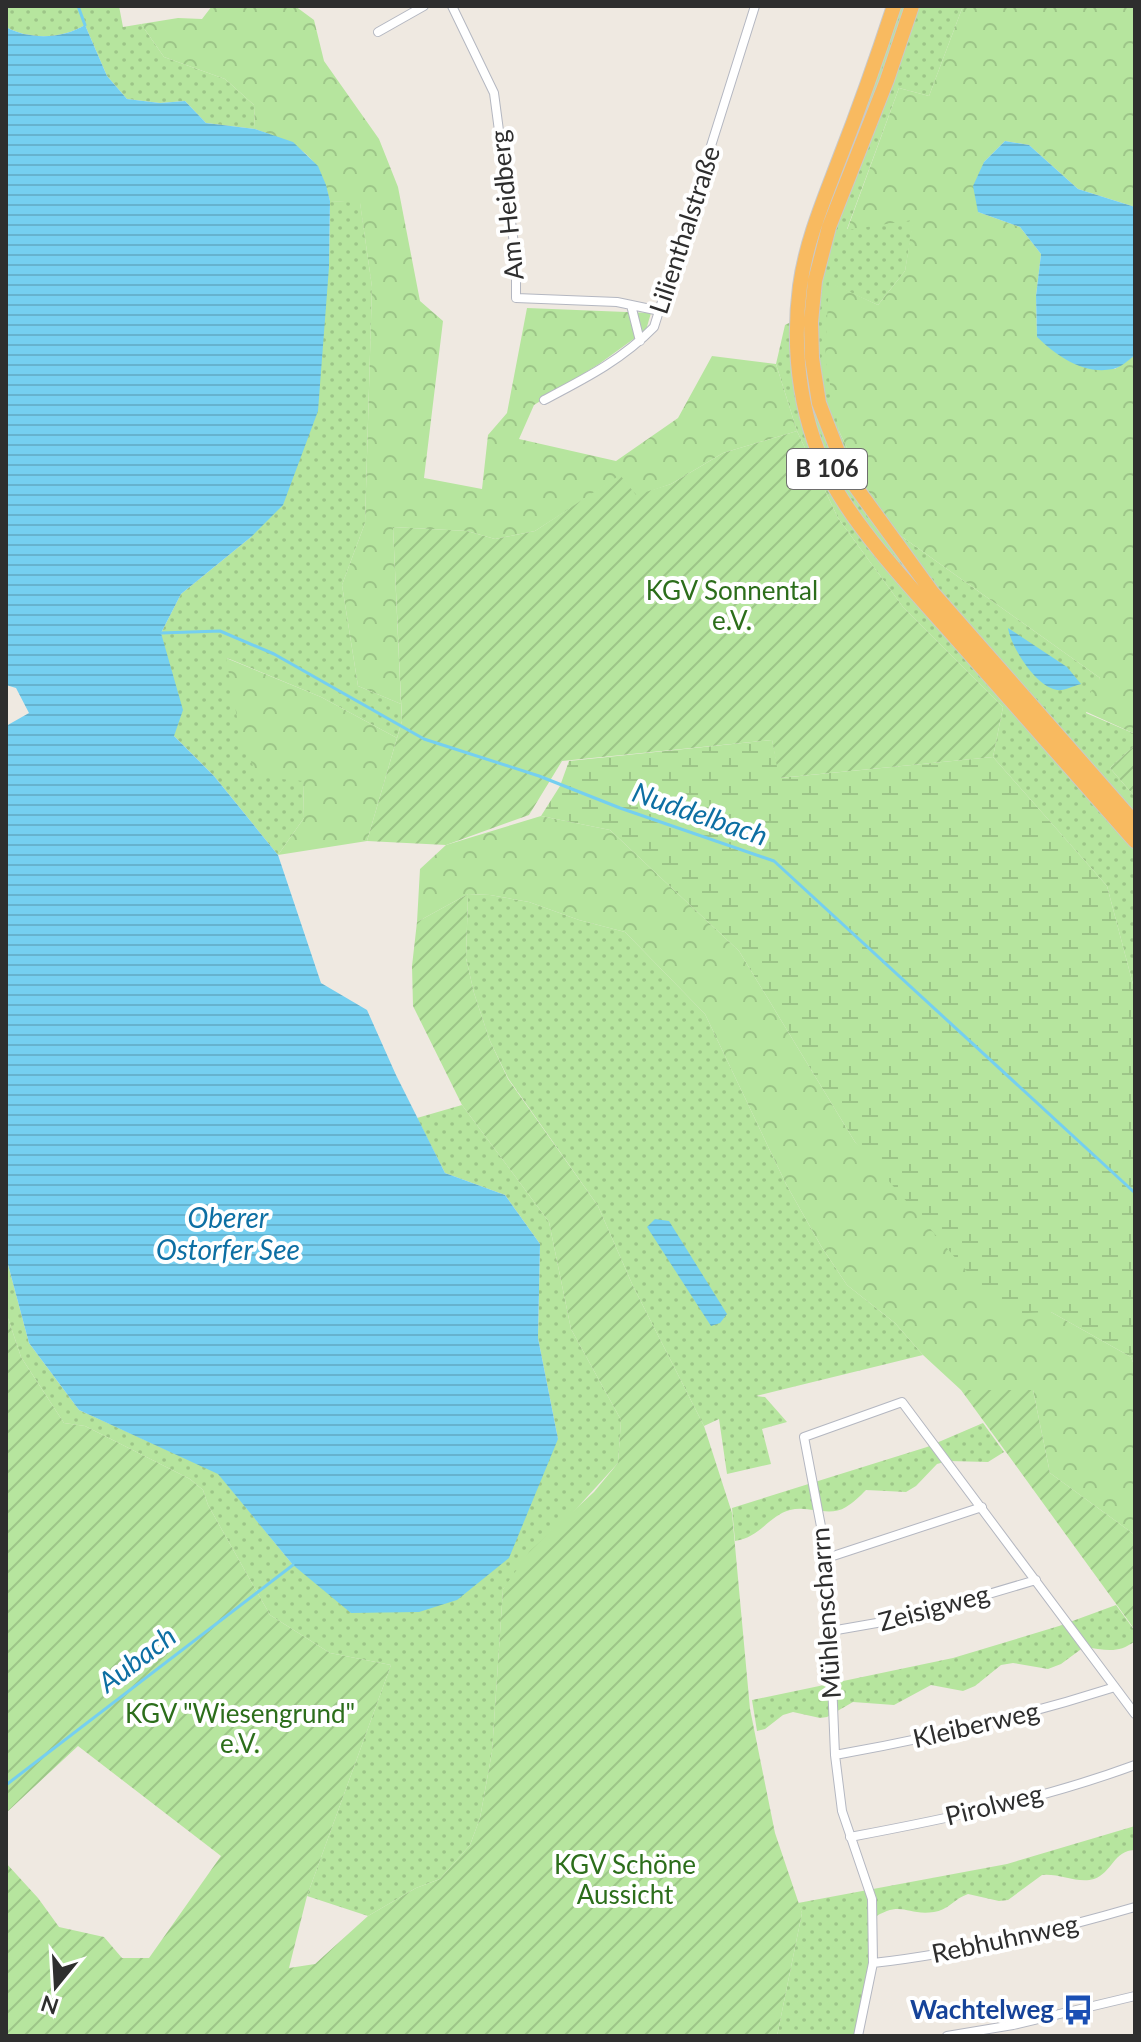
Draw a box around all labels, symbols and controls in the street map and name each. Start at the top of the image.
street label: Am Heidberg [482,129,530,282]
street label: Lilienthalstraße [642,142,726,318]
road number: B 106 [787,449,867,489]
park label: KGV Sonnental e.V. [646,574,818,636]
water label: Nuddelbach [628,774,772,852]
water label: Oberer Ostorfer See [156,1200,300,1266]
street label: Mühlenscharrn [803,1526,847,1700]
street label: Zeisigweg [875,1577,993,1637]
water label: Aubach [90,1618,182,1699]
street label: Kleiberweg [910,1694,1042,1754]
park label: KGV "Wiesengrund" e.V. [125,1697,355,1759]
street label: Pirolweg [942,1777,1046,1832]
park label: KGV Schöne Aussicht [554,1848,696,1910]
street label: Rebhuhnweg [929,1907,1081,1969]
north arrow [16,1946,96,2026]
text: N [37,1990,62,2021]
place label: Wachtelweg [910,1993,1054,2025]
bus stop icon: Wachtelweg [1061,1993,1095,2027]

